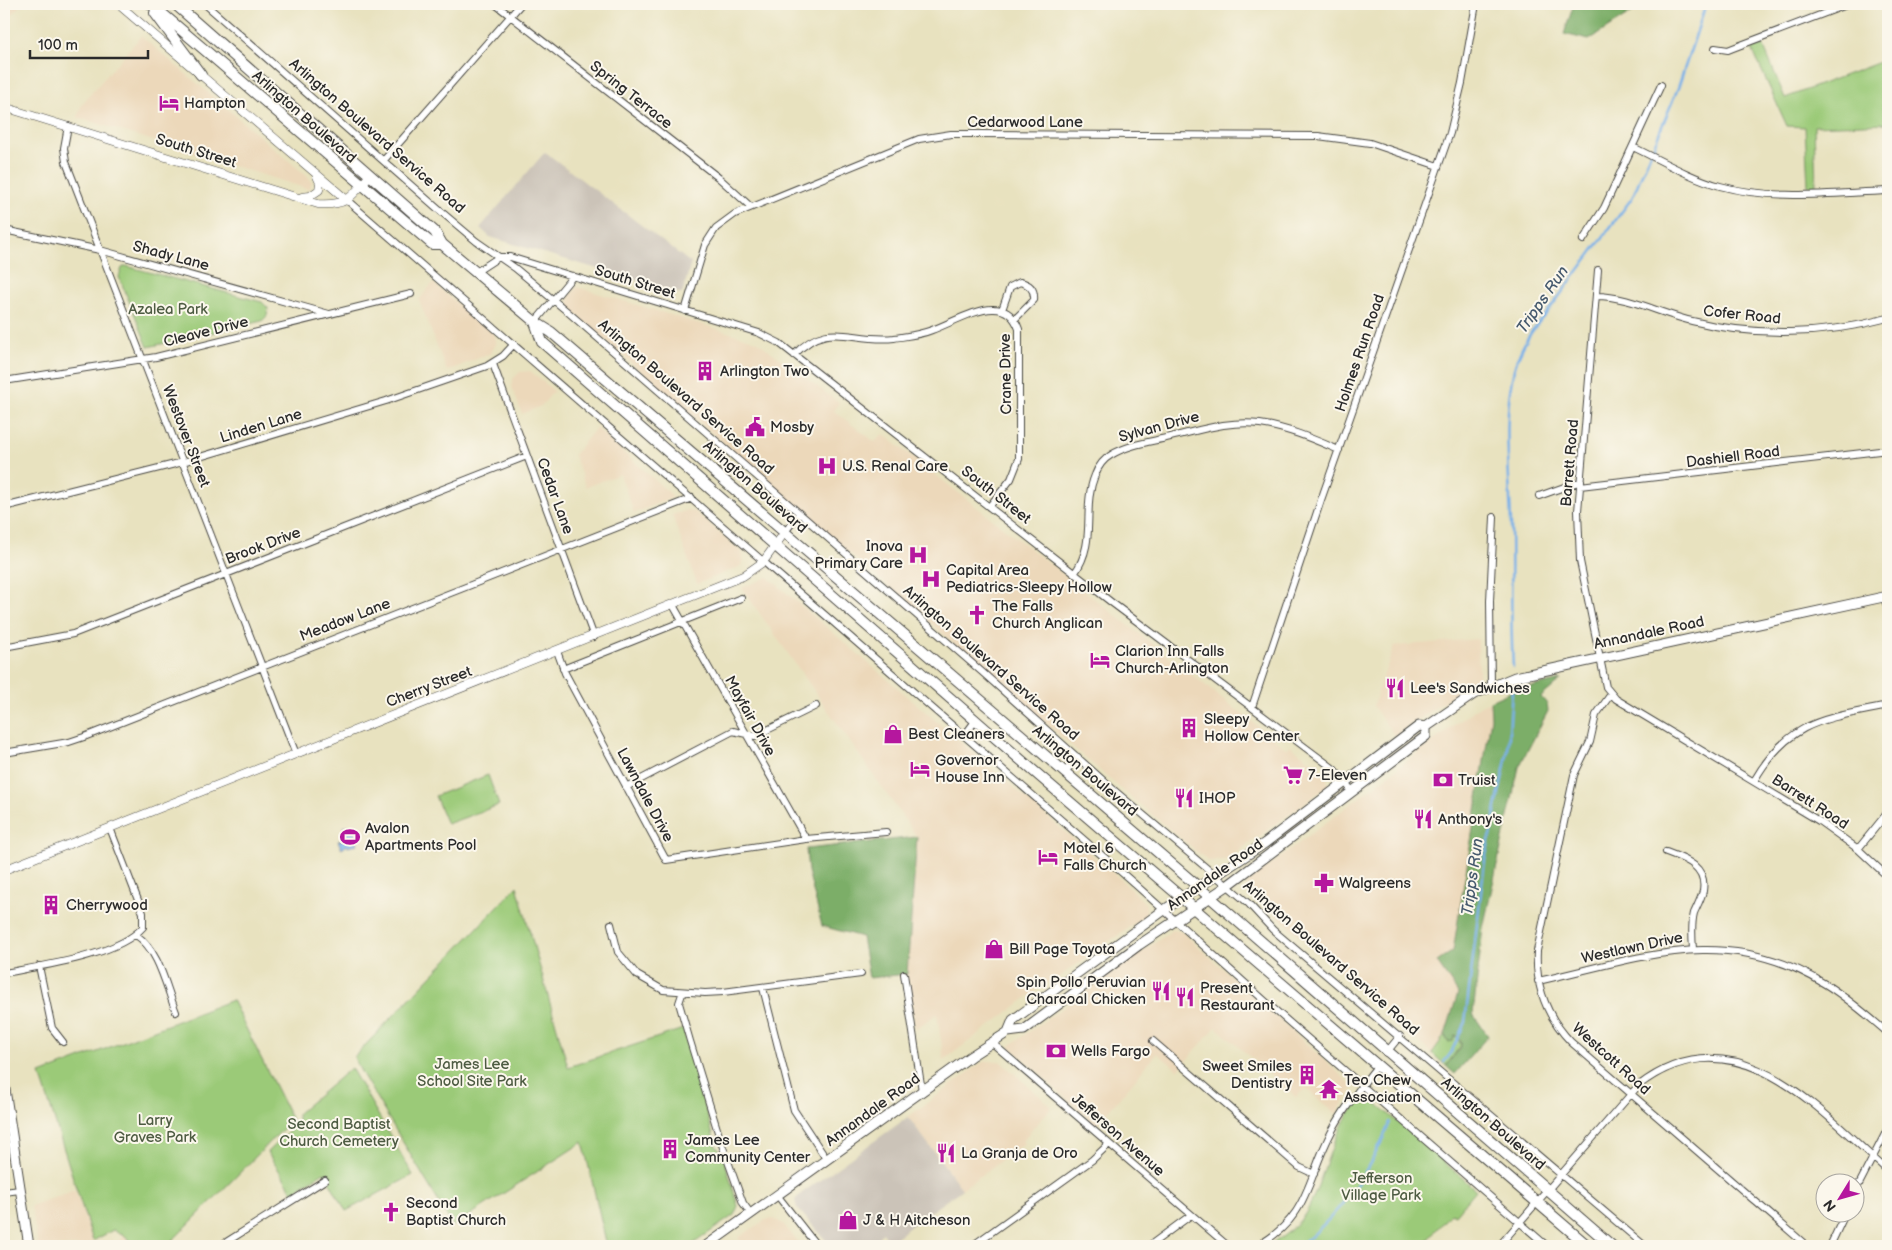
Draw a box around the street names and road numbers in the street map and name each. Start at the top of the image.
street label: Arlington Boulevard Service Road [285,54,469,218]
street label: Spring Terrace [586,57,676,133]
street label: Arlington Boulevard [248,67,360,167]
street label: Cedarwood Lane [967,113,1083,132]
street label: South Street [153,130,239,172]
street label: Shady Lane [131,237,211,275]
street label: South Street [592,261,678,303]
street label: Holmes Run Road [1331,292,1389,414]
street label: Cofer Road [1702,301,1782,329]
street label: Cleave Drive [162,312,250,352]
street label: Arlington Boulevard Service Road [594,315,778,479]
street label: Crane Drive [996,333,1016,415]
street label: Westover Street [158,382,214,490]
street label: Linden Lane [218,405,304,447]
street label: Sylvan Drive [1117,407,1201,447]
street label: Barrett Road [1557,418,1583,508]
street label: Arlington Boulevard [699,437,811,537]
street label: Dashiell Road [1685,442,1781,472]
street label: Cedar Lane [532,455,578,537]
street label: South Street [957,462,1035,528]
street label: Brook Drive [223,523,303,569]
street label: Arlington Boulevard Service Road [899,581,1083,745]
street label: Meadow Lane [297,594,393,646]
street label: Annandale Road [1592,612,1706,654]
street label: Cherry Street [383,662,475,712]
street label: Mayfair Drive [720,672,780,760]
street label: Arlington Boulevard [1028,721,1142,821]
street label: Lawndale Drive [612,745,678,845]
street label: Barrett Road [1768,770,1852,834]
street label: Annandale Road [1163,835,1267,915]
street label: Arlington Boulevard Service Road [1239,876,1423,1040]
street label: Westlawn Drive [1579,928,1685,968]
street label: Westcott Road [1568,1019,1654,1099]
street label: Annandale Road [822,1069,924,1151]
street label: Arlington Boulevard [1437,1074,1549,1174]
street label: Jefferson Avenue [1068,1089,1169,1181]

